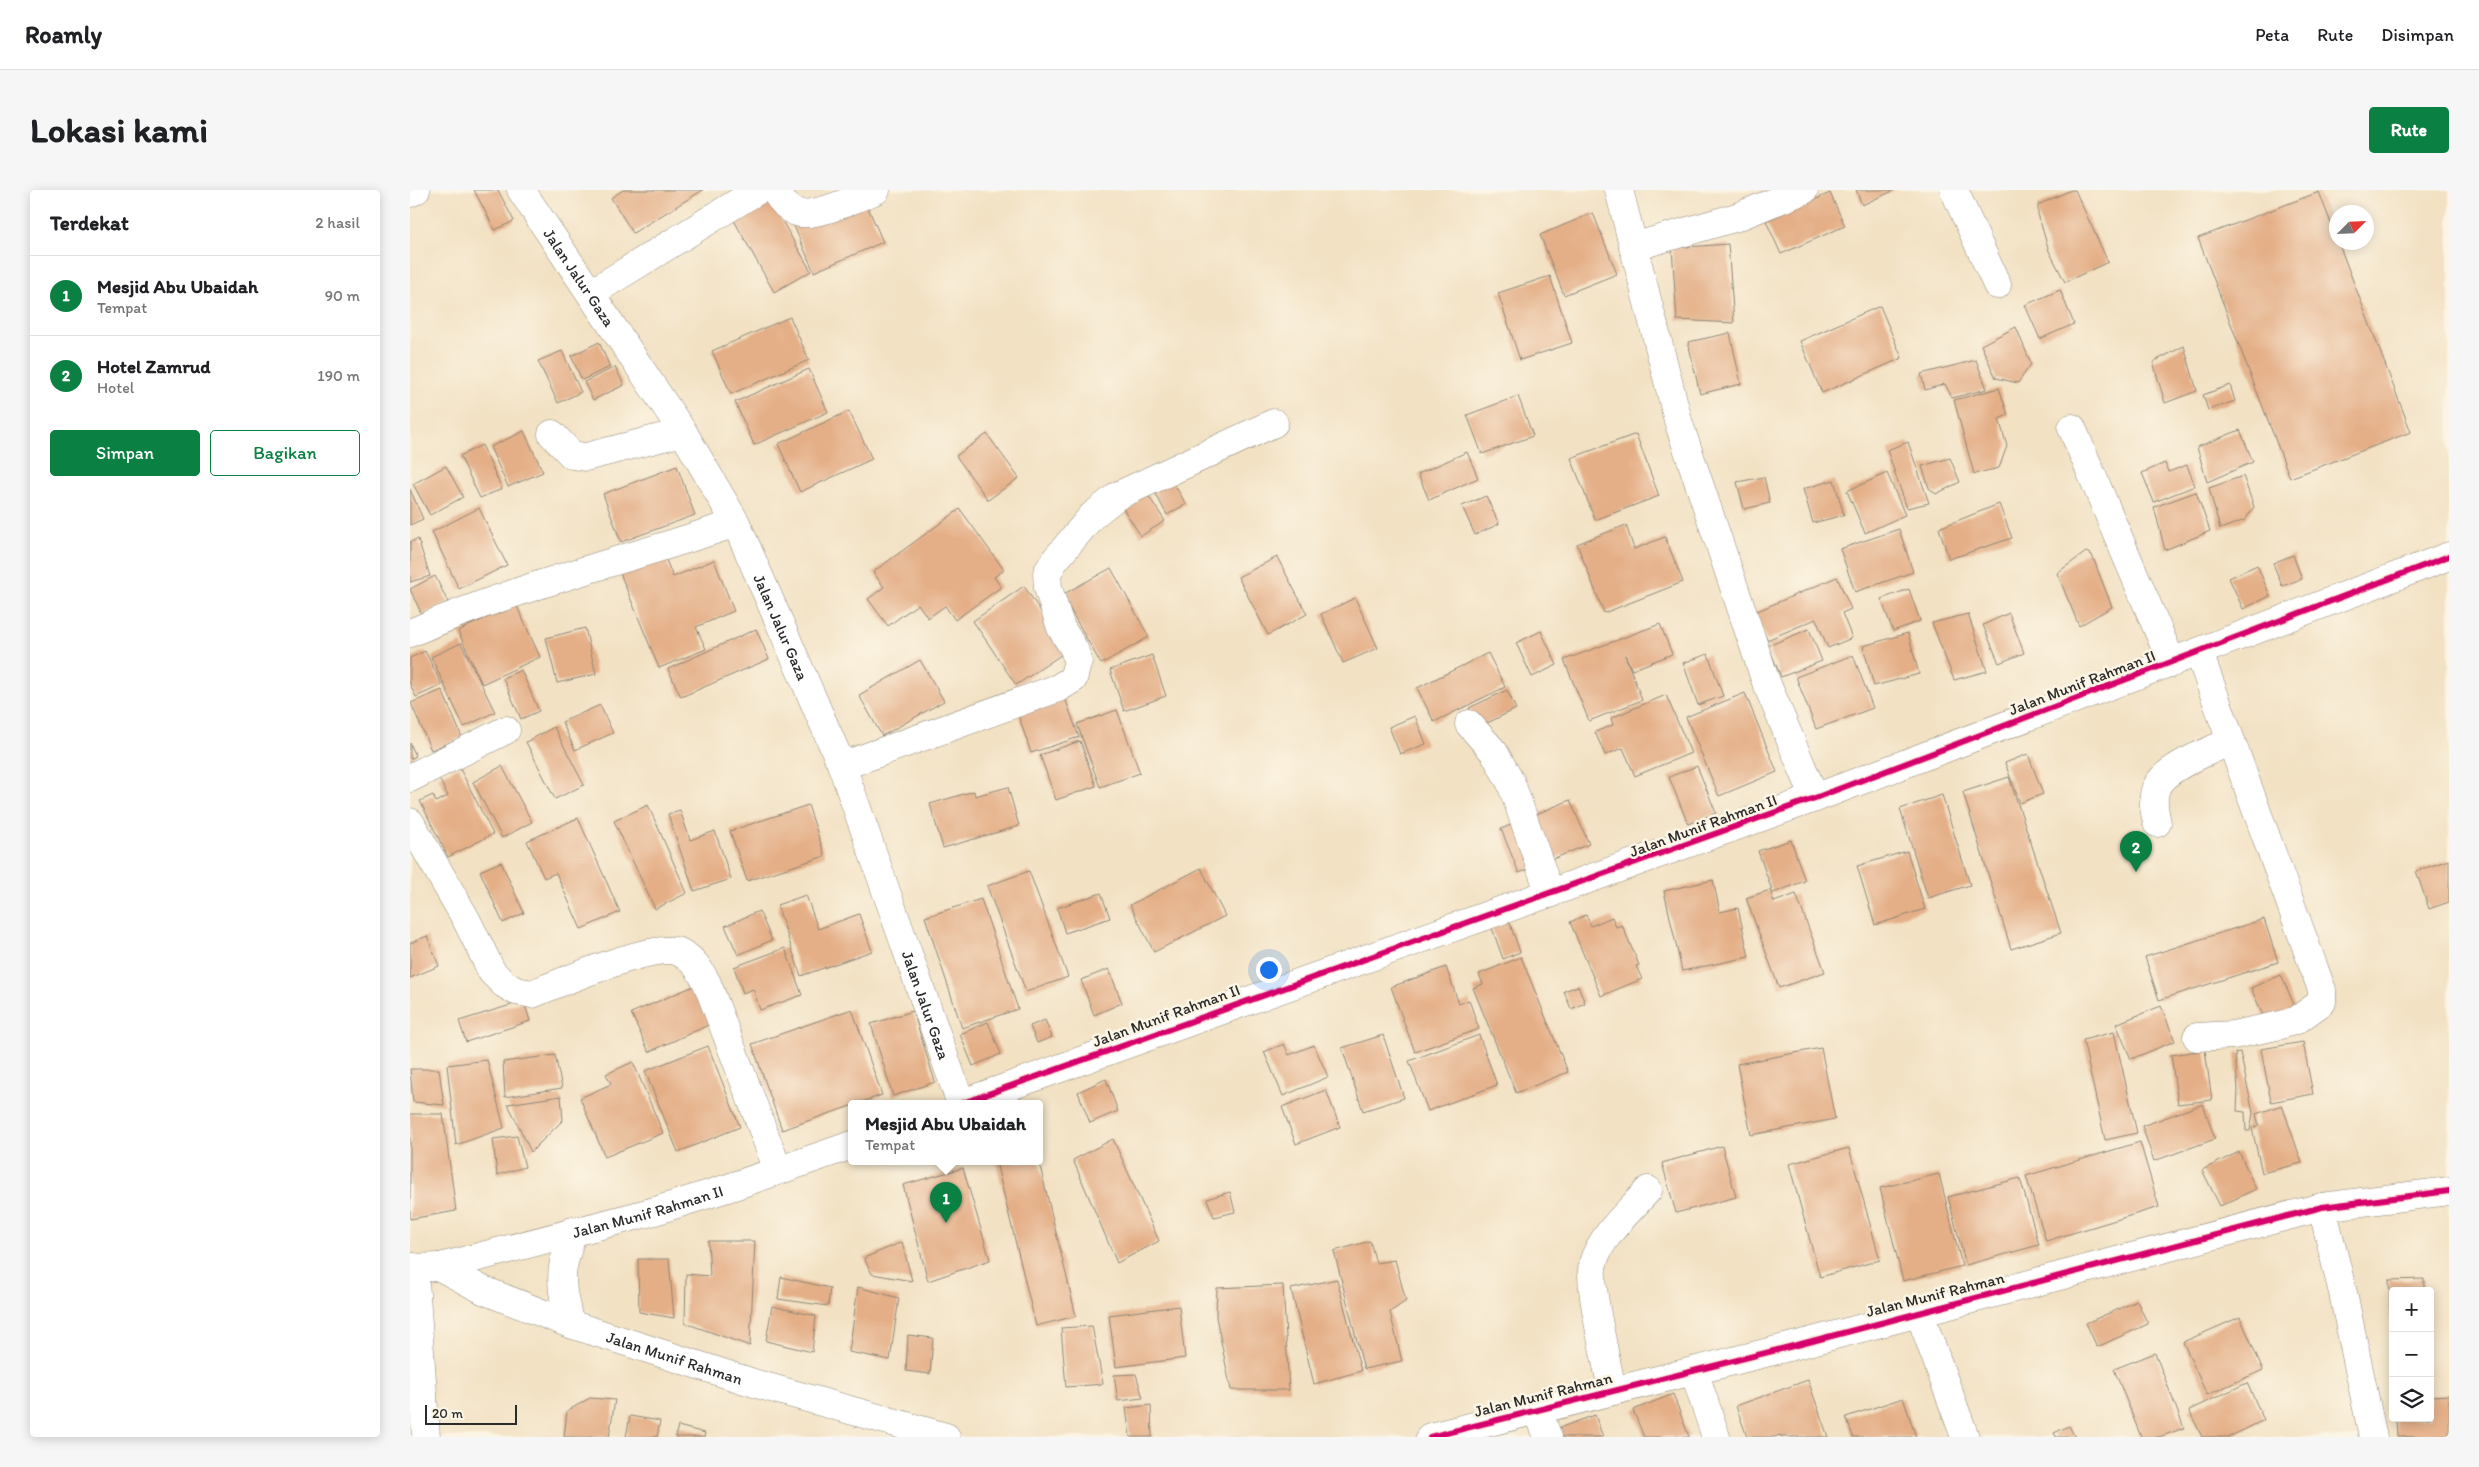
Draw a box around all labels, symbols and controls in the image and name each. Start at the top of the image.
text: Roamly [25,20,102,49]
text: Peta [2255,24,2289,46]
text: Rute [2317,24,2353,46]
text: Disimpan [2381,24,2454,46]
button: Rute [2369,107,2449,153]
text: Lokasi kami [30,109,208,151]
north arrow [2329,205,2374,250]
text: Terdekat [50,210,129,235]
text: 2 hasil [315,213,360,232]
street label: Jalan Jalur Gaza [539,225,619,331]
text: Mesjid Abu Ubaidah [97,275,258,298]
text: 1 [62,286,70,305]
text: 90 m [325,286,360,305]
text: Tempat [97,298,147,317]
text: Hotel Zamrud [97,355,211,378]
text: 2 [62,366,70,385]
text: 190 m [317,366,360,385]
text: Hotel [97,378,134,397]
button: Simpan [50,430,200,476]
button: Bagikan [210,430,360,476]
street label: Jalan Jalur Gaza [749,571,813,684]
street label: Jalan Munif Rahman II [2006,646,2158,719]
street label: Jalan Munif Rahman II [1627,790,1779,861]
pin: 2 [2120,831,2152,872]
street label: Jalan Jalur Gaza [898,948,954,1063]
your location [1256,957,1282,983]
street label: Jalan Munif Rahman II [1090,980,1242,1051]
popup [848,1100,1043,1165]
text: Mesjid Abu Ubaidah [865,1112,1026,1135]
text: Tempat [865,1135,915,1154]
street label: Jalan Munif Rahman II [571,1181,725,1242]
pin: 1 [930,1182,962,1223]
street label: Jalan Munif Rahman [1864,1268,2006,1321]
map controls [2389,1287,2434,1422]
button: + [2389,1287,2434,1332]
street label: Jalan Munif Rahman [604,1327,745,1389]
button: − [2389,1332,2434,1377]
street label: Jalan Munif Rahman [1472,1368,1614,1421]
button: layers [2389,1377,2434,1422]
scale bar [425,1402,518,1425]
text: 20 m [432,1405,463,1422]

